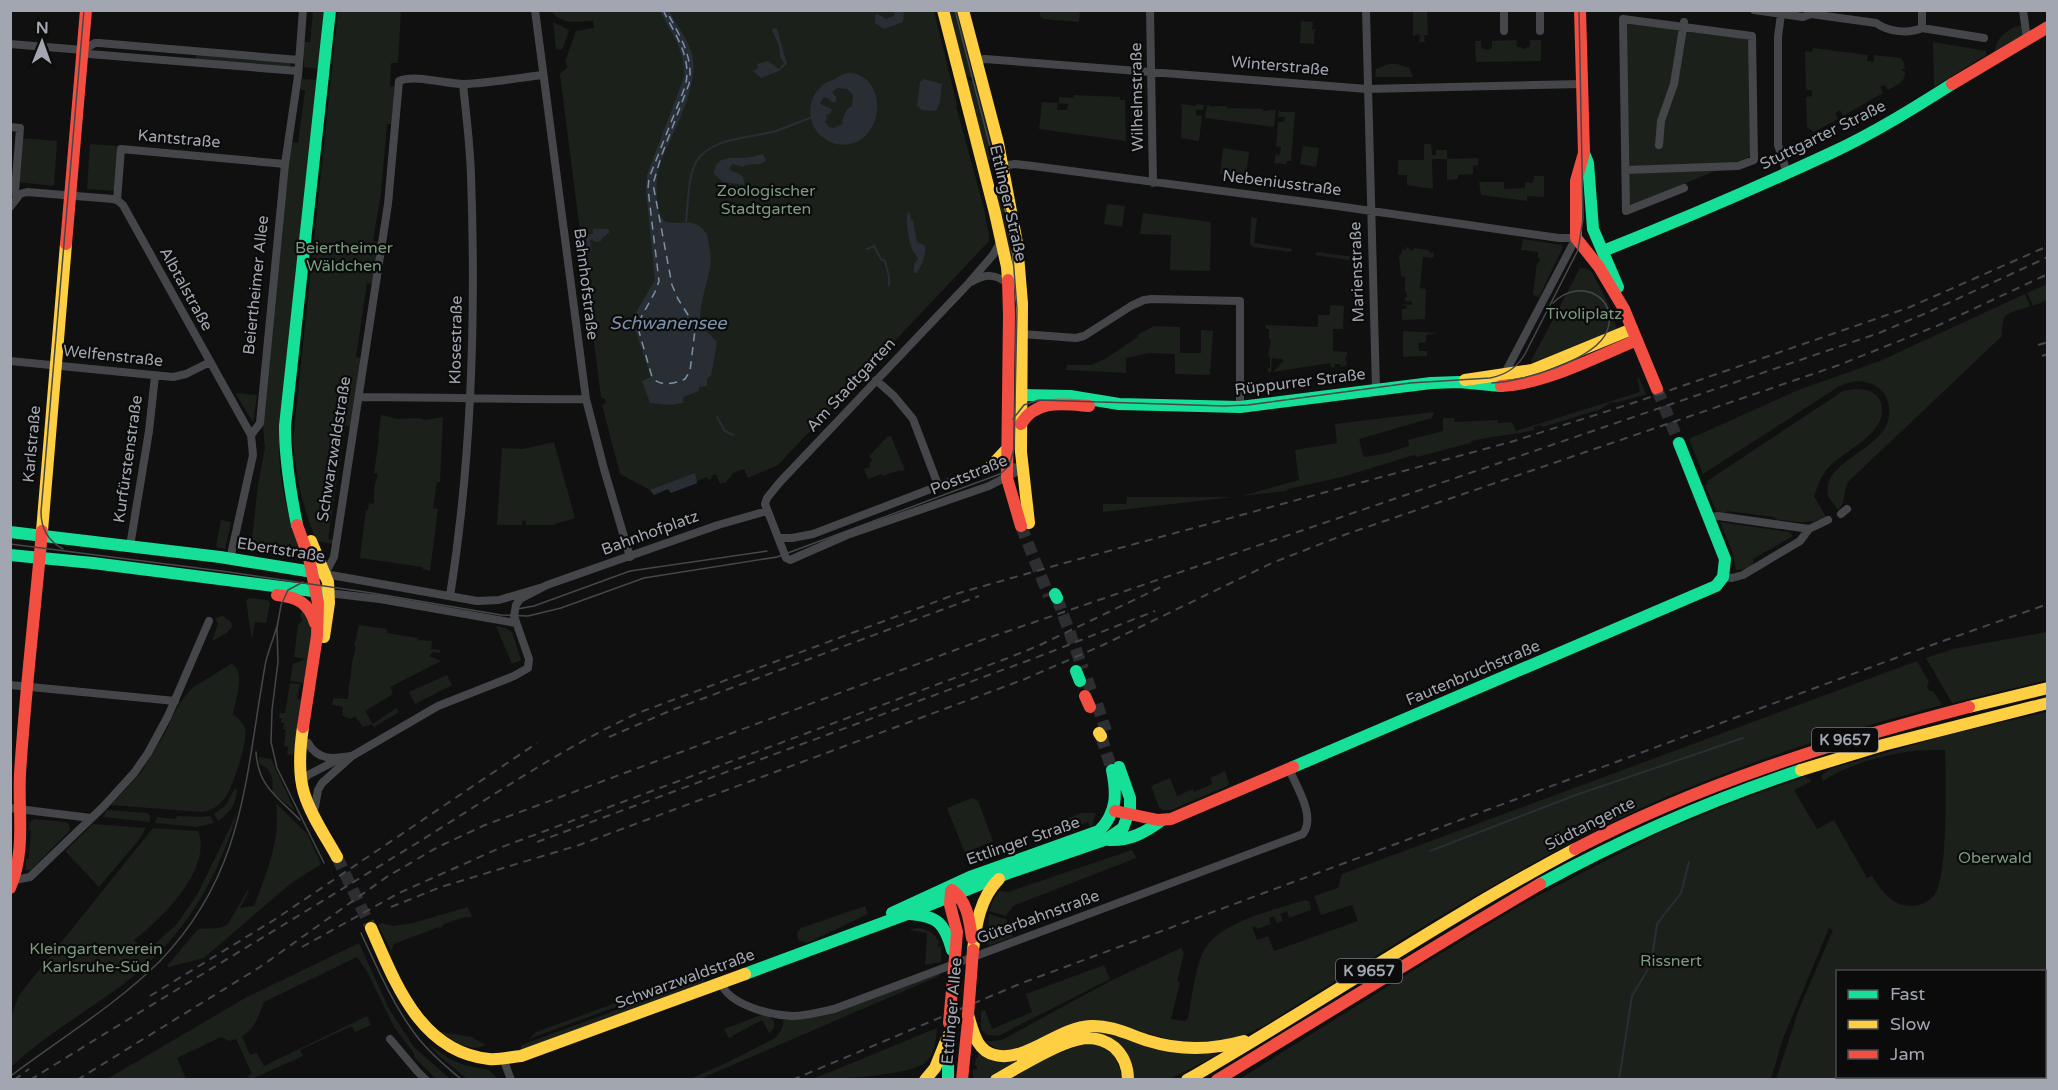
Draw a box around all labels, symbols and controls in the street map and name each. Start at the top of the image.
north arrow [12,12,72,72]
text: N [36,18,49,38]
street label: Wilhelmstraße [1126,42,1148,152]
street label: Winterstraße [1230,52,1330,80]
street label: Stuttgarter Straße [1757,96,1889,174]
street label: Kantstraße [137,125,221,153]
street label: Ettlinger Straße [985,143,1031,263]
street label: Nebeniusstraße [1221,166,1343,200]
park label: Zoologischer Stadtgarten [717,181,816,219]
street label: Beiertheimer Allee [239,214,273,356]
street label: Marienstraße [1345,221,1369,323]
street label: Bahnhofstraße [569,227,603,341]
park label: Beiertheimer Wäldchen [295,238,394,276]
street label: Albtalstraße [155,244,217,334]
street label: Klosestraße [445,295,467,385]
park label: Tivoliplatz [1546,304,1622,324]
water label: Schwanensee [610,312,727,334]
street label: Am Stadtgarten [802,334,900,436]
street label: Welfenstraße [62,341,164,371]
street label: Rüppurrer Straße [1233,364,1367,400]
street label: Schwarzwaldstraße [313,375,355,523]
street label: Kurfürstenstraße [109,394,147,524]
street label: Karlstraße [19,405,45,483]
street label: Poststraße [927,450,1011,500]
street label: Bahnhofplatz [599,506,701,560]
street label: Ebertstraße [235,533,327,567]
street label: Fautenbruchstraße [1403,636,1543,710]
road number: K 9657 [1812,728,1878,752]
street label: Südtangente [1542,793,1638,855]
street label: Ettlinger Straße [964,812,1082,870]
park label: Oberwald [1958,848,2032,868]
street label: Güterbahnstraße [974,886,1102,948]
park label: Kleingartenverein Karlsruhe-Süd [29,939,163,977]
street label: Schwarzwaldstraße [613,944,757,1014]
park label: Rissnert [1640,951,1702,971]
street label: Ettlinger Allee [937,957,967,1065]
road number: K 9657 [1336,959,1402,983]
legend [1836,970,2046,1078]
text: Fast [1890,983,1925,1005]
text: Slow [1890,1013,1931,1035]
text: Jam [1890,1043,1925,1065]

